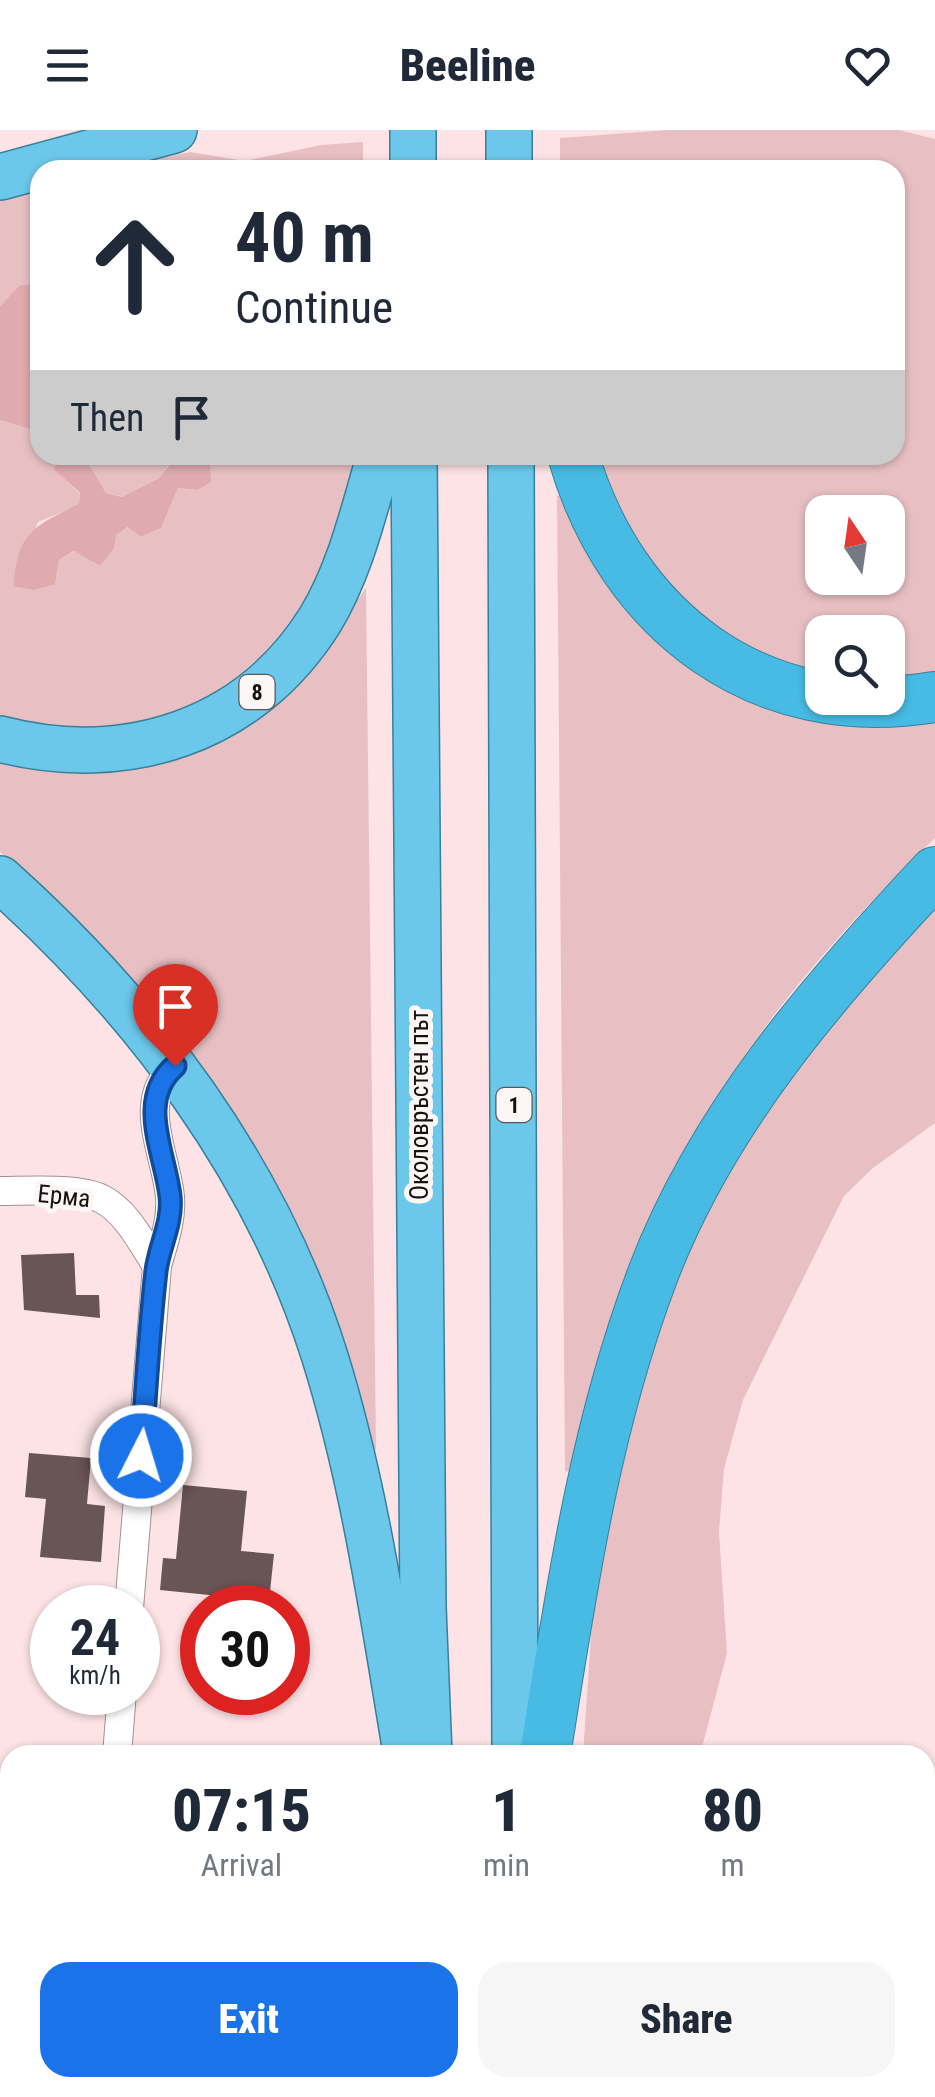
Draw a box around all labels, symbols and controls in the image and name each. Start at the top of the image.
icon: menu [40,38,95,93]
icon: heart [840,38,895,93]
text: Beeline [400,39,535,92]
text: 40 m [235,197,374,279]
icon: ahead [70,200,200,330]
text: Continue [235,281,393,334]
icon: arrive [164,390,219,445]
text: Then [70,396,144,440]
north arrow [805,495,905,595]
map controls [805,495,905,715]
button: search [805,615,905,715]
road number: 8 [240,675,274,709]
pin [133,964,218,1067]
icon: arrive [148,979,203,1034]
street label: Околовръстен път [405,1010,434,1200]
road number: 1 [496,1088,532,1122]
street label: Ерма [36,1179,92,1213]
position arrow [89,1404,193,1508]
speed limit sign: 30 [180,1585,310,1715]
text: 24 [70,1609,120,1667]
text: km/h [69,1661,121,1690]
text: 07:15 [172,1775,311,1846]
text: 1 [491,1775,522,1846]
text: 80 [702,1775,763,1846]
text: Arrival [201,1846,282,1884]
text: min [483,1846,530,1884]
text: m [720,1846,745,1884]
button: Exit [40,1962,458,2077]
button: Share [478,1962,895,2077]

